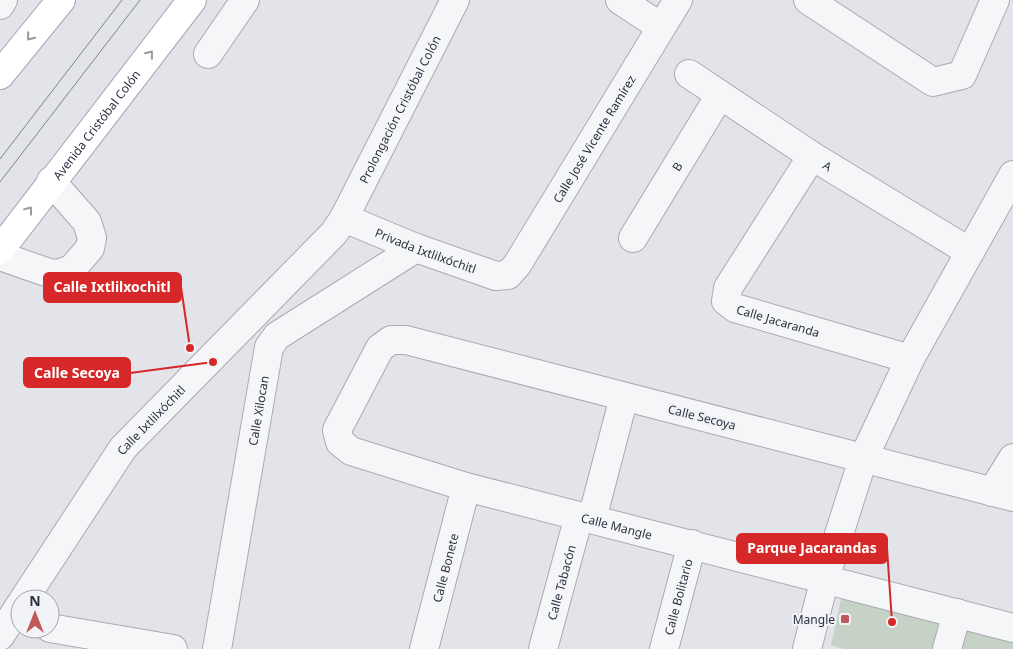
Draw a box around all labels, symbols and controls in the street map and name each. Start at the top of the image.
one-way arrow [28,31,36,40]
street label: Prolongación Cristóbal Colón [355,32,444,186]
one-way arrow [144,50,153,60]
street label: Avenida Cristóbal Colón [49,66,144,183]
street label: Calle José Vicente Ramírez [548,71,639,206]
street label: A [820,156,836,175]
street label: B [667,158,686,174]
one-way arrow [23,206,32,216]
street label: Privada Ixtlilxóchitl [373,223,479,277]
callout: Calle Ixtlilxochitl [44,273,181,302]
text: Calle Ixtlilxochitl [53,277,171,296]
street label: Calle Jacaranda [735,300,822,341]
callout: Calle Secoya [24,358,130,387]
text: Calle Secoya [34,363,120,382]
street label: Calle Xilocan [244,374,272,447]
street label: Calle Ixtlilxóchitl [112,381,189,458]
street label: Calle Secoya [666,400,738,434]
street label: Calle Mangle [579,509,654,543]
street label: Calle Bonete [428,531,462,604]
callout: Parque Jacarandas [737,534,887,563]
text: Parque Jacarandas [747,538,877,557]
street label: Calle Tabacón [543,543,579,622]
street label: Calle Bolitario [660,557,696,637]
north arrow [10,589,60,639]
text: N [29,591,41,610]
place label: Mangle [793,611,835,628]
marker: Mangle [839,613,851,625]

